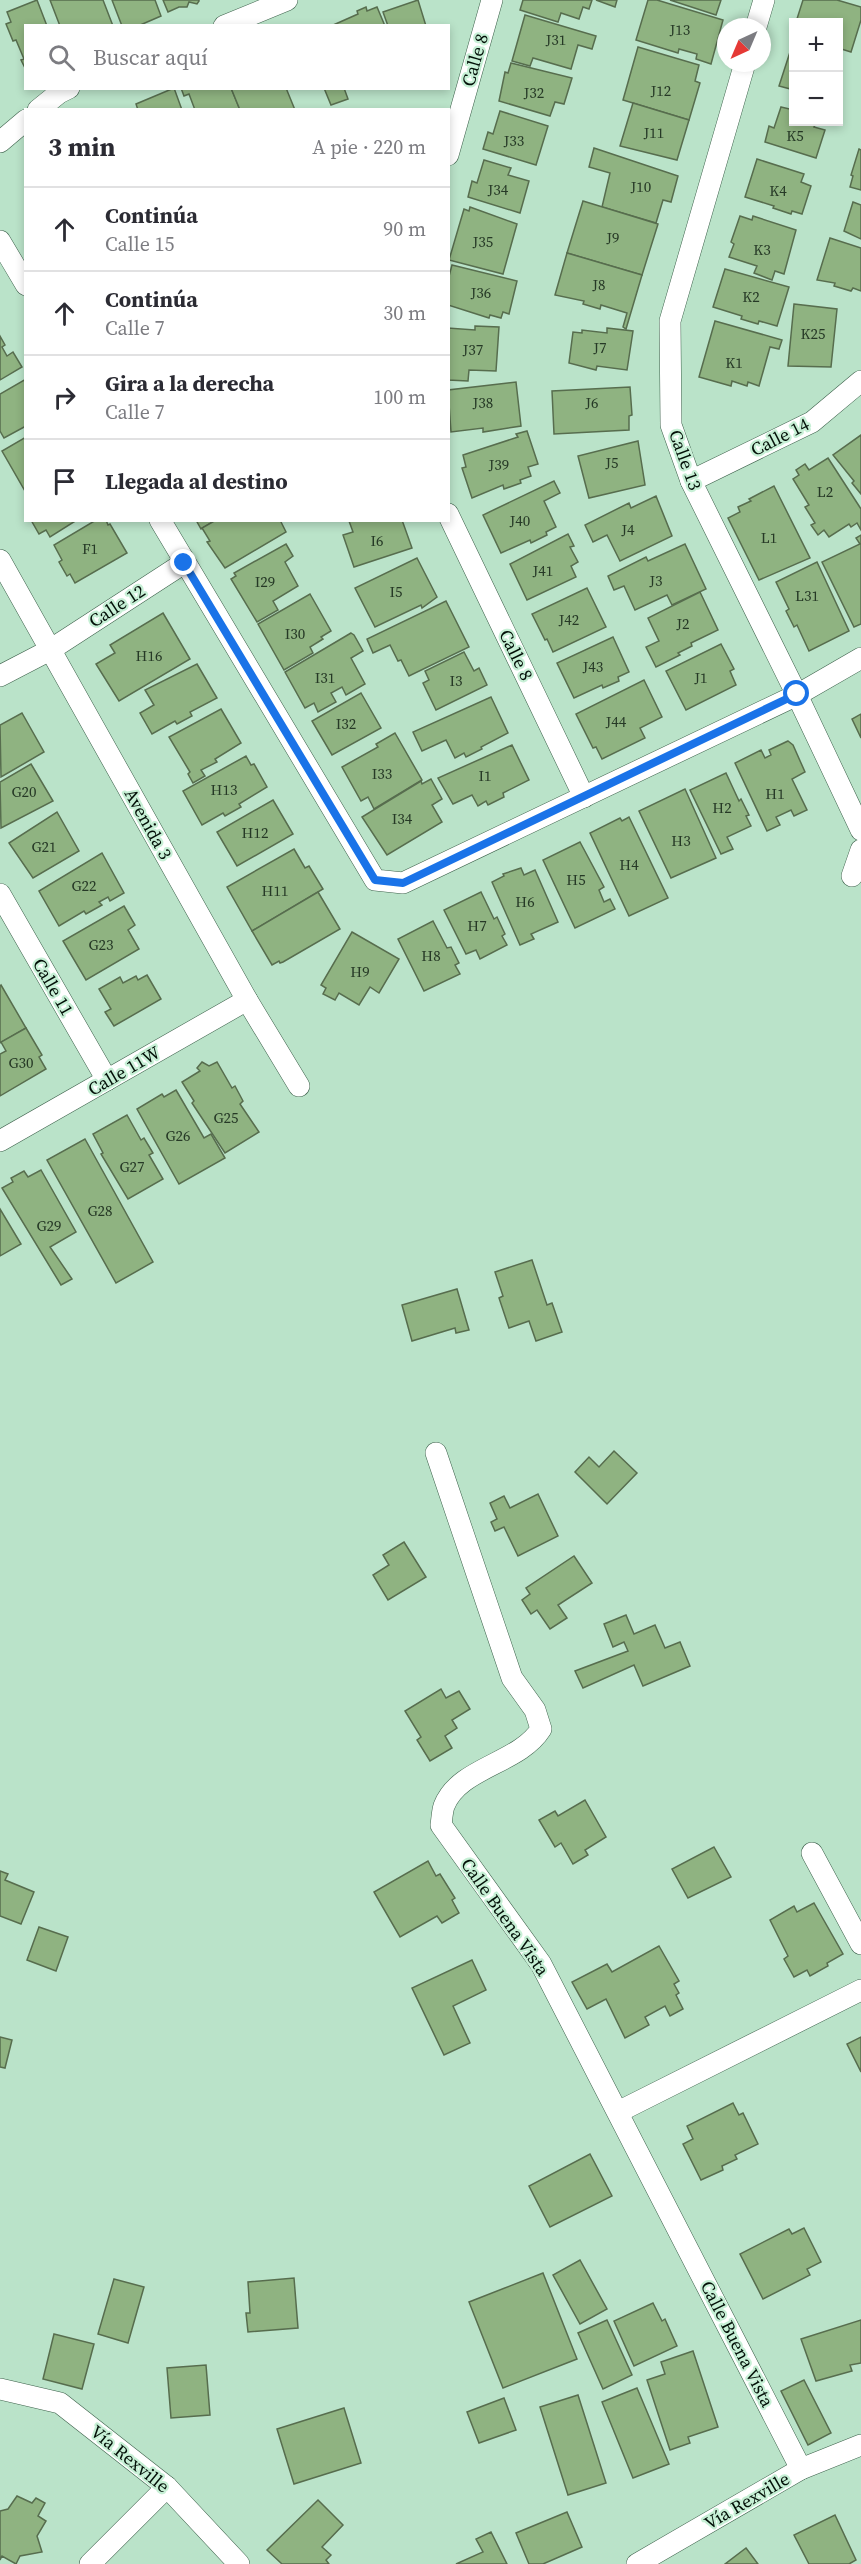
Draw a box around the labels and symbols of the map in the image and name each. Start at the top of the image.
north arrow [717,18,771,72]
house number: J13 [669,19,690,40]
house number: J31 [545,29,566,50]
street label: Calle 8 [455,31,494,89]
house number: J12 [650,80,671,101]
house number: J32 [523,82,544,103]
house number: J11 [643,122,664,143]
house number: K5 [786,125,804,146]
house number: J33 [503,130,524,151]
house number: J10 [630,176,651,197]
house number: J34 [487,179,509,200]
house number: K4 [769,180,787,201]
house number: J9 [605,227,620,248]
house number: J35 [472,231,493,252]
house number: K3 [753,239,771,260]
house number: J8 [591,274,606,295]
house number: J36 [470,282,491,303]
house number: K2 [742,286,760,307]
house number: K25 [800,323,826,344]
house number: J7 [592,337,607,358]
house number: J37 [462,339,483,360]
house number: K1 [725,352,743,373]
house number: J38 [472,392,493,413]
house number: J6 [584,392,599,413]
street label: Calle 14 [746,411,813,462]
street label: Calle 13 [663,426,708,494]
house number: J5 [604,452,619,473]
house number: J39 [488,454,509,475]
house number: L2 [817,481,833,502]
house number: J40 [509,510,530,531]
house number: J4 [620,519,635,540]
house number: L1 [761,527,777,548]
house number: I6 [370,530,384,551]
house number: F1 [82,538,98,559]
route end [170,549,196,575]
house number: J41 [532,560,553,581]
house number: J3 [648,570,663,591]
house number: I29 [255,571,275,592]
street label: Calle 12 [84,578,150,633]
house number: I5 [389,581,403,602]
house number: L31 [795,585,819,606]
house number: J42 [558,609,579,630]
house number: J2 [675,613,690,634]
house number: I30 [285,623,305,644]
street label: Calle 8 [493,625,539,684]
house number: H16 [136,645,162,666]
house number: J43 [582,656,603,677]
house number: I31 [315,667,335,688]
house number: J1 [693,667,708,688]
house number: I3 [449,670,463,691]
route start [783,680,809,706]
house number: J44 [605,711,627,732]
house number: I32 [336,713,356,734]
house number: I33 [372,763,392,784]
house number: I1 [478,765,492,786]
house number: H13 [211,779,237,800]
house number: G20 [11,781,37,802]
house number: H1 [765,783,785,804]
street label: Avenida 3 [119,784,178,864]
house number: H2 [712,797,732,818]
house number: I34 [392,808,413,829]
house number: H12 [242,822,268,843]
house number: H3 [671,830,691,851]
house number: G21 [31,836,57,857]
house number: H4 [619,854,639,875]
house number: H5 [566,869,586,890]
house number: G22 [71,875,97,896]
house number: H11 [262,880,288,901]
house number: H6 [515,891,535,912]
house number: H7 [467,915,487,936]
house number: G23 [88,934,114,955]
house number: H8 [421,945,441,966]
street label: Calle 11 [27,953,80,1020]
house number: H9 [350,961,370,982]
street label: Calle 11W [83,1039,165,1101]
house number: G30 [8,1052,34,1073]
house number: G25 [213,1107,239,1128]
house number: G26 [165,1125,191,1146]
house number: G27 [119,1156,145,1177]
house number: G28 [87,1200,113,1221]
house number: G29 [36,1215,62,1236]
street label: Calle Buena Vista [455,1853,556,1981]
street label: Calle Buena Vista [695,2276,780,2412]
street label: Vía Rexville [86,2419,175,2498]
street label: Vía Rexville [699,2466,794,2535]

